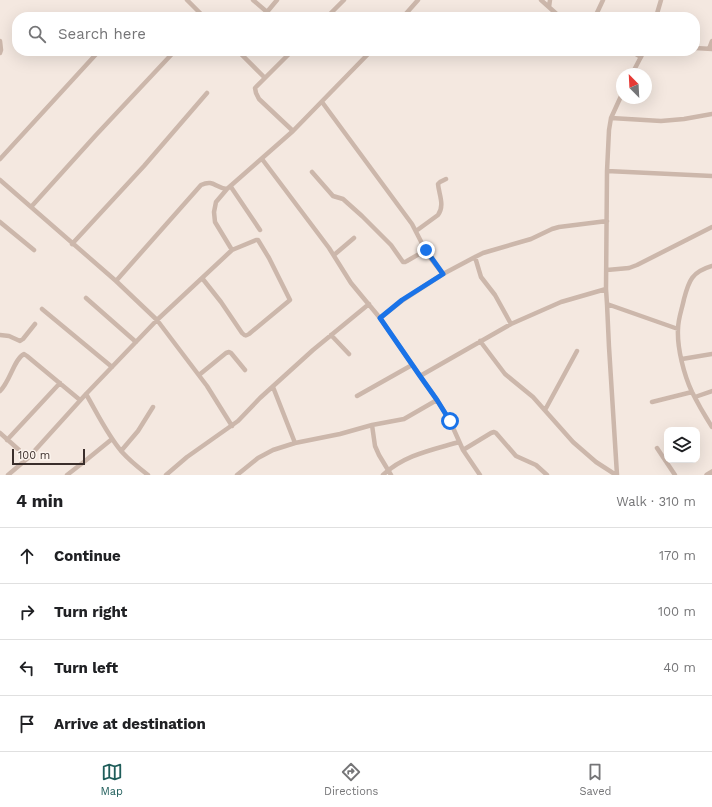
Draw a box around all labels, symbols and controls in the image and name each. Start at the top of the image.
search box [12,12,700,56]
icon: search [26,23,48,45]
text: Search here [58,25,146,43]
north arrow [616,68,652,104]
route end [417,241,435,259]
route start [441,412,459,430]
map controls [664,427,700,463]
button: layers [664,427,700,463]
scale bar [12,447,85,466]
text: 100 m [18,449,50,462]
text: 4 min [16,491,63,511]
text: Walk · 310 m [616,494,696,509]
icon: ahead [16,545,38,567]
text: Continue [54,547,121,565]
text: 170 m [659,548,696,563]
icon: right [16,601,38,623]
text: Turn right [54,603,127,621]
text: 100 m [658,604,696,619]
icon: left [16,657,38,679]
text: Turn left [54,659,118,677]
text: 40 m [663,660,696,675]
icon: arrive [16,713,38,735]
text: Arrive at destination [54,715,206,733]
tab: Map [101,761,123,798]
tab: Directions [324,761,378,798]
tab: Saved [579,761,611,798]

